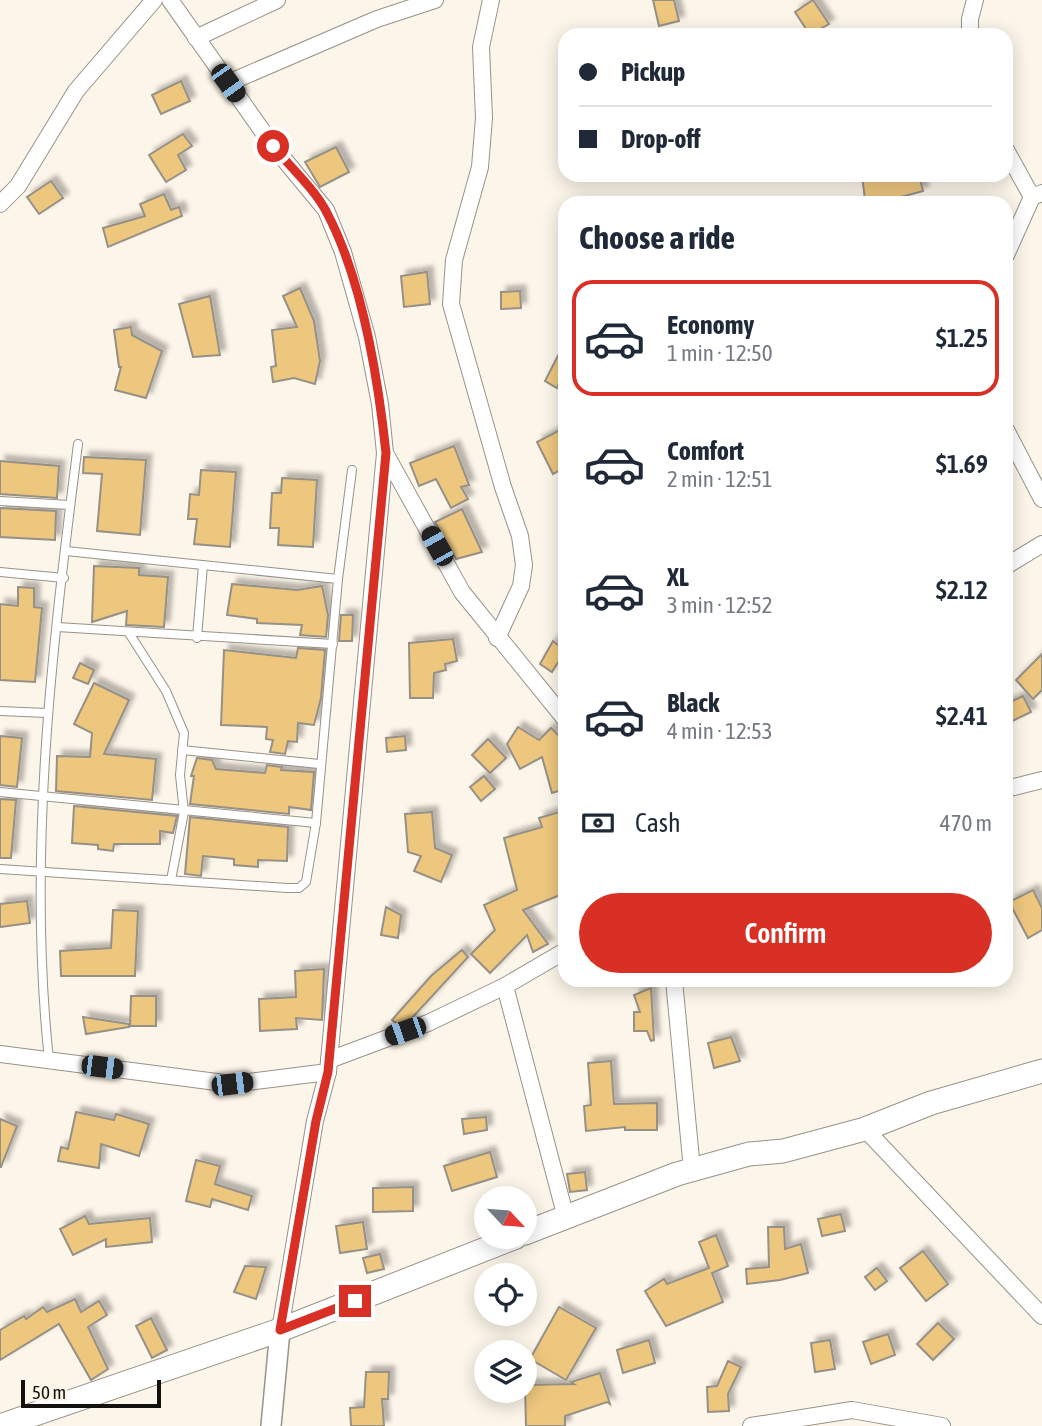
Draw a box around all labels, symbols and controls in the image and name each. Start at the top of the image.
text: Pickup [621,57,685,87]
car [208,60,249,106]
text: Drop-off [621,124,701,154]
route start [257,130,289,162]
text: Choose a ride [579,219,735,256]
icon: car [583,307,646,370]
text: Economy [667,310,754,340]
text: $1.25 [936,323,988,353]
text: 1 min · 12:50 [667,340,773,366]
icon: car [583,433,646,496]
text: Comfort [667,436,744,466]
text: $1.69 [936,449,988,479]
text: 2 min · 12:51 [667,466,773,492]
car [418,523,457,569]
icon: car [583,559,646,622]
text: XL [667,562,689,592]
text: $2.12 [936,575,988,605]
text: 3 min · 12:52 [667,592,773,618]
icon: car [583,685,646,748]
text: Black [667,688,719,718]
text: $2.41 [936,701,988,731]
text: 4 min · 12:53 [667,718,773,744]
icon: cash [579,804,617,842]
text: Cash [635,808,681,838]
text: 470 m [940,810,992,836]
button: Confirm [579,893,992,973]
car [382,1014,429,1048]
car [80,1054,125,1080]
car [210,1071,255,1097]
north arrow [474,1186,537,1250]
map controls [474,1186,537,1403]
button: locate [474,1263,537,1326]
route end [339,1285,371,1317]
button: layers [474,1340,537,1403]
scale bar [21,1377,161,1409]
text: 50 m [32,1381,66,1403]

